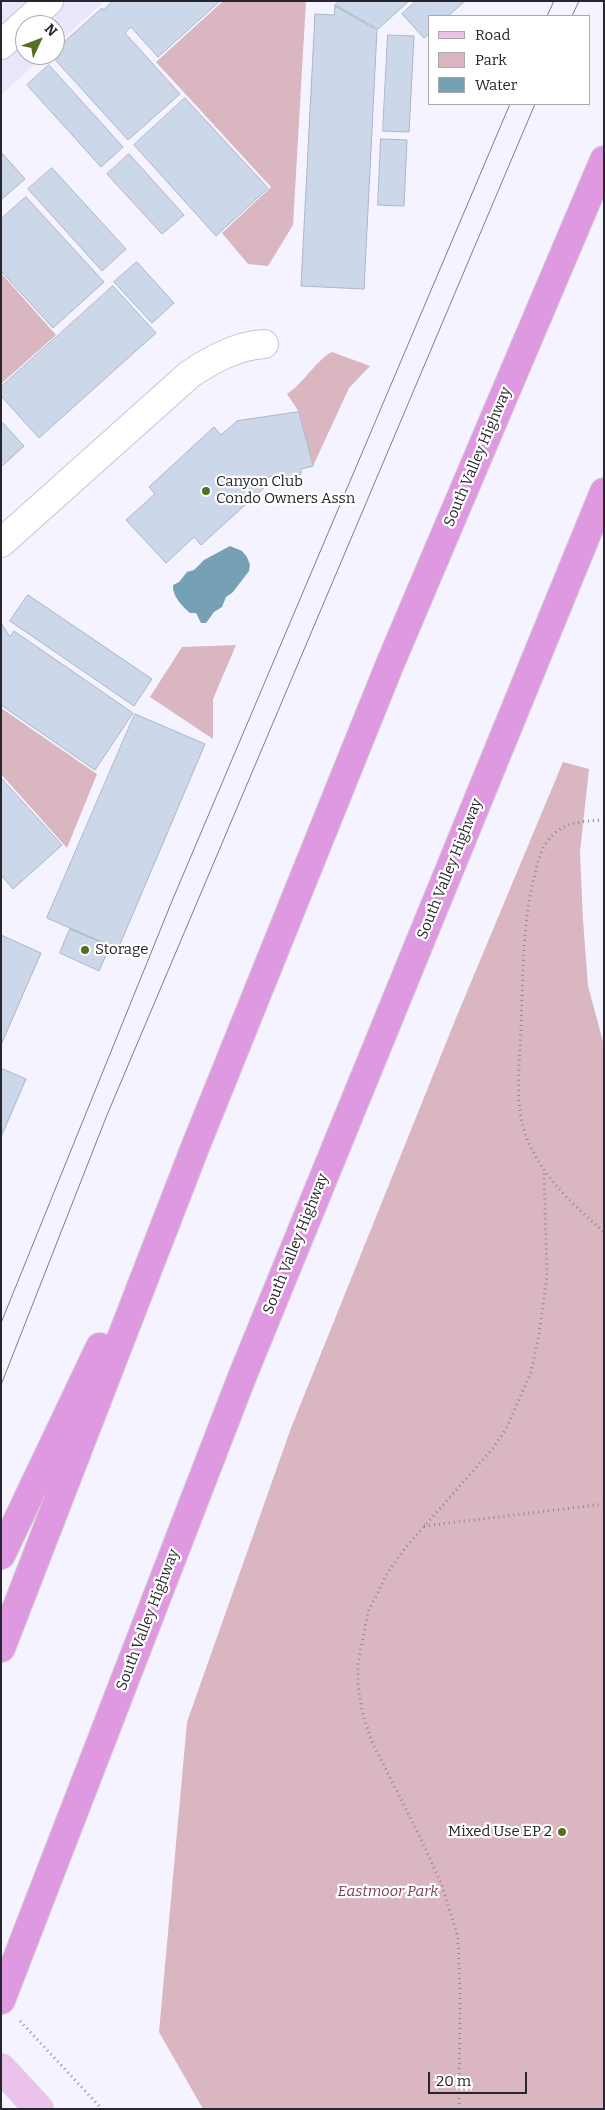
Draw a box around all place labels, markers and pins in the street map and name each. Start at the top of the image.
place label: Canyon Club Condo Owners Assn [216,473,355,508]
marker: Canyon Club Condo Owners Assn [200,485,212,497]
place label: Storage [95,941,148,959]
marker: Storage [79,944,91,956]
place label: Mixed Use EP 2 [448,1823,552,1841]
marker: Mixed Use EP 2 [556,1826,568,1838]

